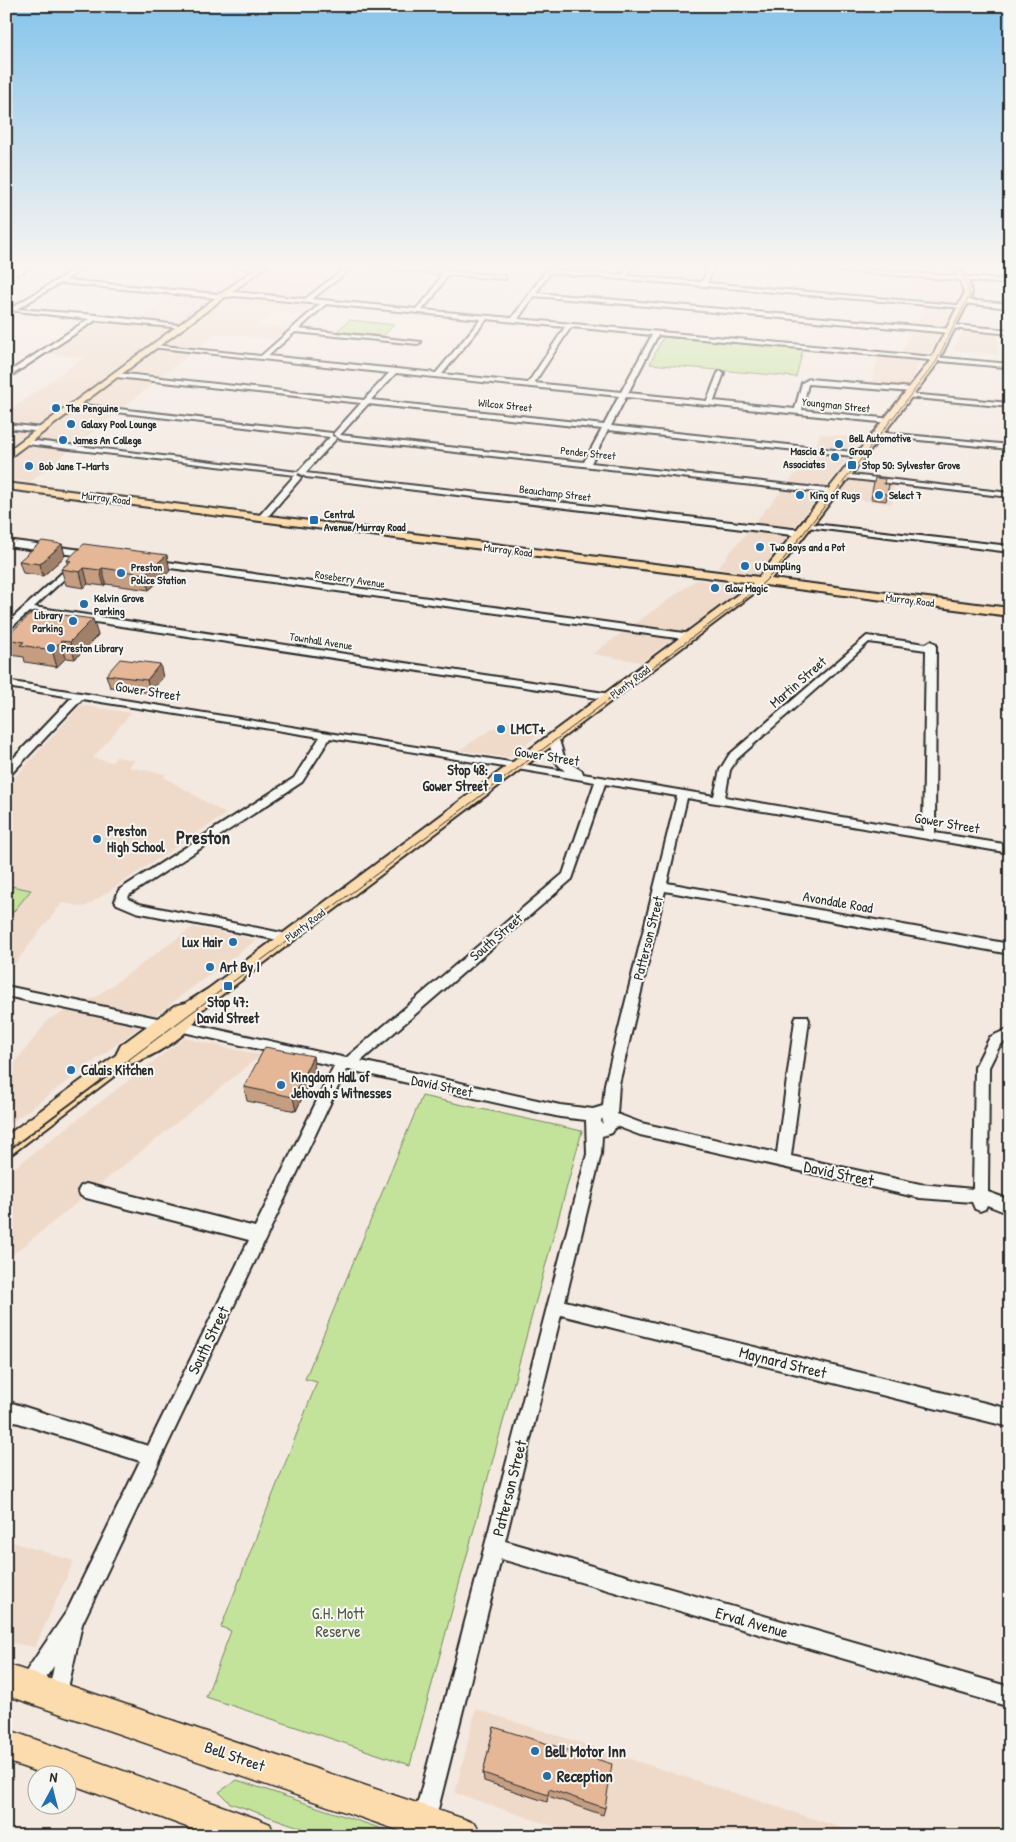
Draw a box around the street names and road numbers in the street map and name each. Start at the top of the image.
street label: Youngman Street [801,394,871,416]
street label: Wilcox Street [477,395,533,415]
street label: Pender Street [560,443,617,463]
street label: Beauchamp Street [518,482,592,504]
street label: Murray Road [81,488,132,508]
street label: Murray Road [483,540,534,560]
street label: Roseberry Avenue [314,567,386,591]
street label: Murray Road [885,590,936,610]
street label: Townhall Avenue [288,629,354,653]
street label: Martin Street [765,652,830,712]
street label: Plenty Road [607,662,653,702]
street label: Gower Street [114,676,182,705]
street label: Gower Street [513,741,581,770]
street label: Gower Street [913,807,981,838]
street label: Avondale Road [802,886,875,917]
street label: Patterson Street [628,894,667,982]
street label: Plenty Road [282,905,328,945]
street label: South Street [465,908,526,965]
street label: David Street [410,1070,475,1101]
street label: David Street [802,1155,877,1191]
street label: South Street [182,1302,234,1378]
street label: Maynard Street [737,1341,830,1384]
street label: Patterson Street [486,1437,532,1538]
street label: Erval Avenue [713,1601,791,1643]
street label: Bell Street [202,1735,269,1777]

